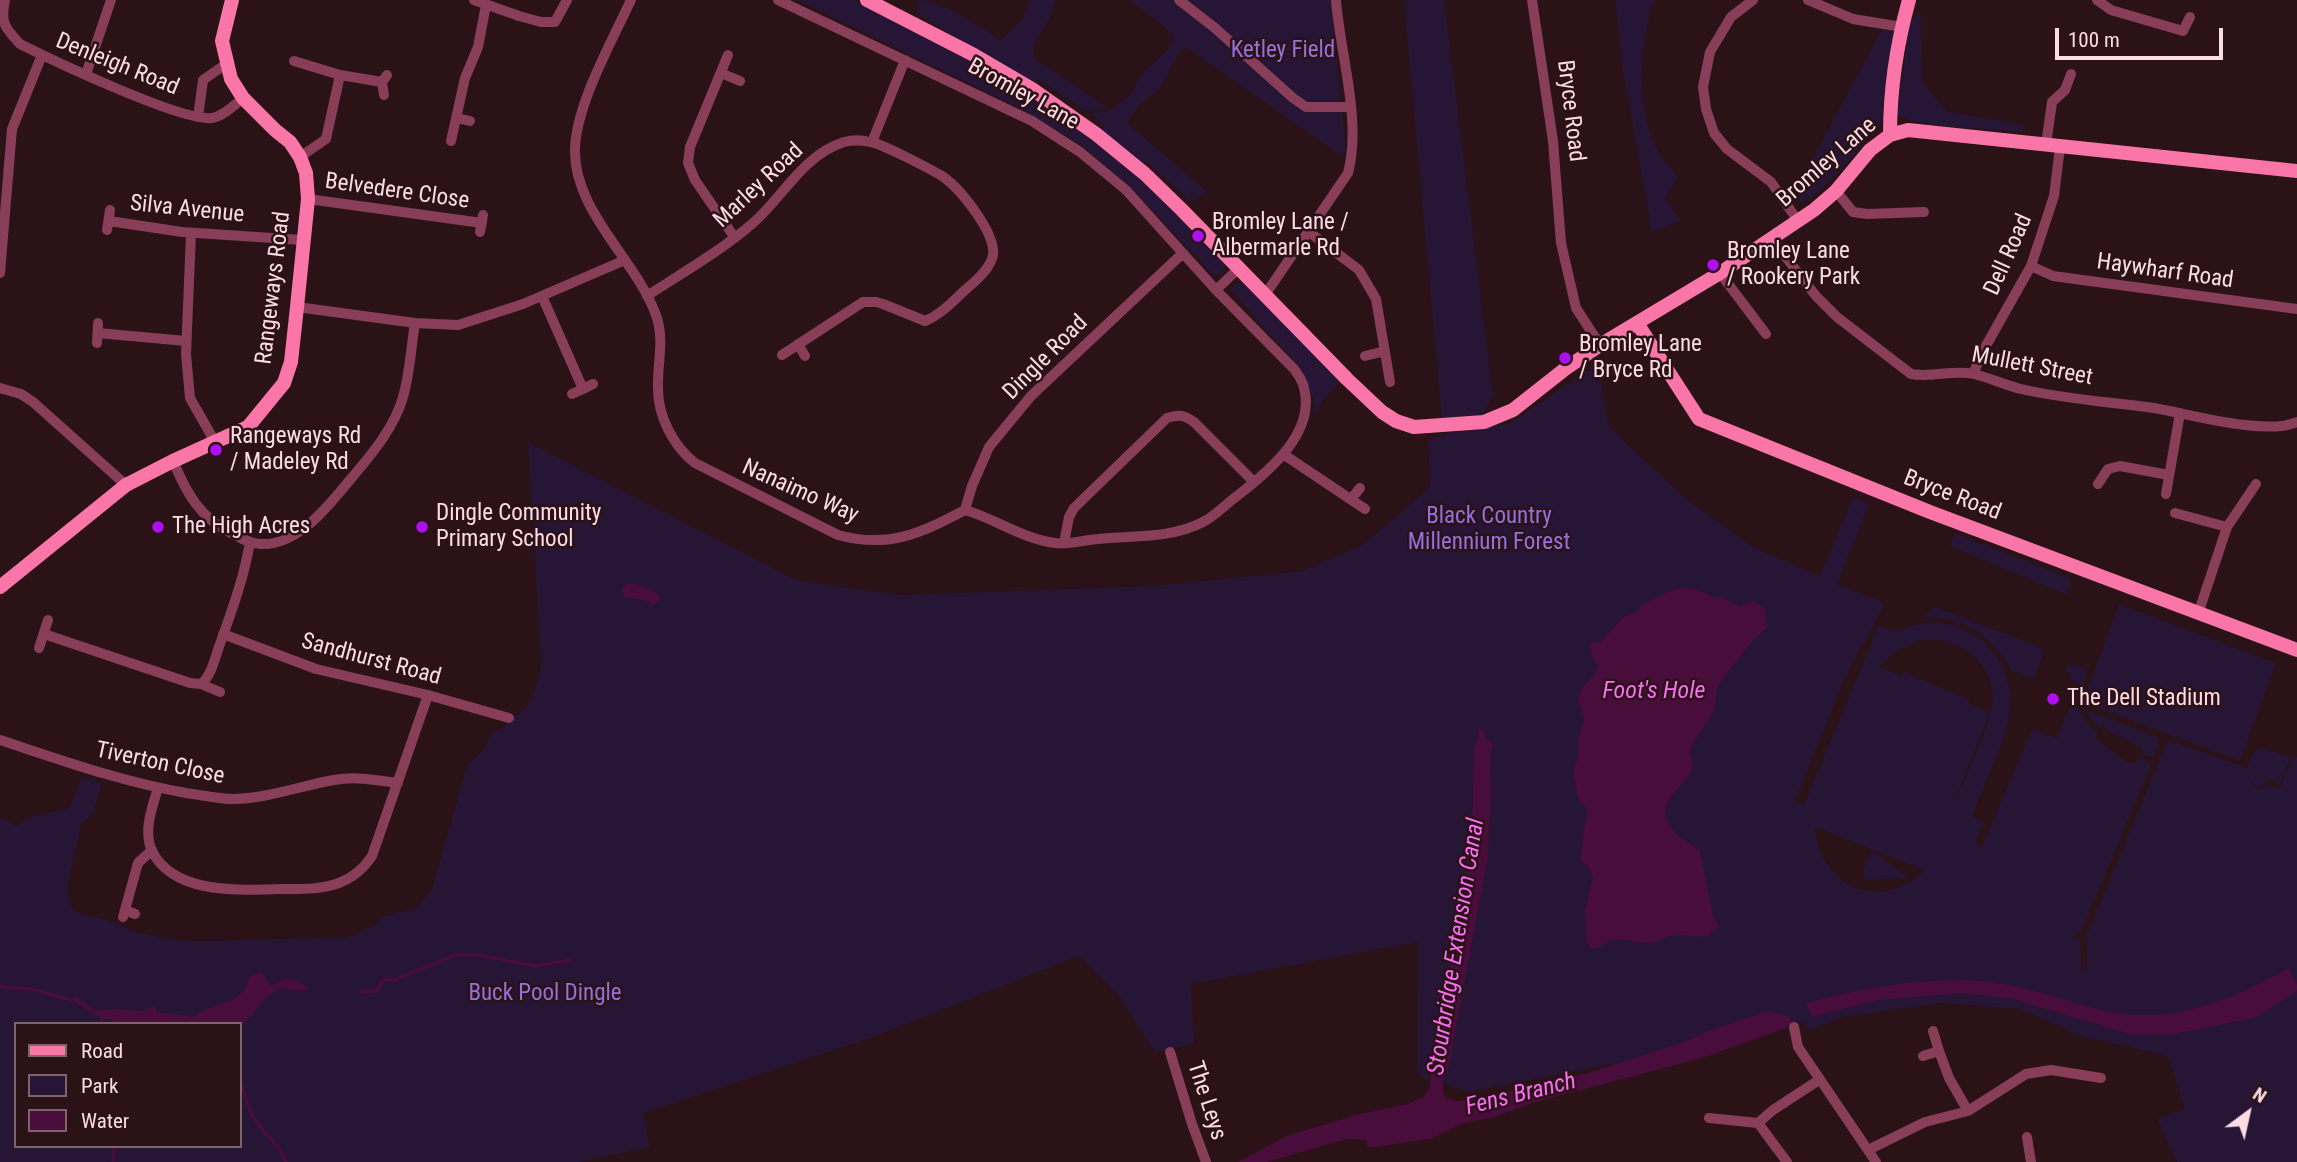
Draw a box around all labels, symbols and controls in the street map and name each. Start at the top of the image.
scale bar [2059,14,2227,58]
street label: Denleigh Road [51,28,183,102]
text: 100 m [2068,28,2120,52]
park label: Ketley Field [1231,37,1335,65]
street label: Bromley Lane [963,53,1083,137]
street label: Bryce Road [1550,59,1590,163]
street label: Bromley Lane [1772,112,1882,214]
street label: Marley Road [709,138,809,234]
street label: Belvedere Close [323,168,471,216]
street label: Silva Avenue [129,190,245,230]
place label: Bromley Lane / Albermarle Rd [1212,209,1349,263]
street label: Rangeways Road [251,210,297,366]
street label: Dell Road [1979,210,2039,300]
marker: Bromley Lane / Albermarle Rd [1190,228,1206,244]
place label: Bromley Lane / Rookery Park [1727,238,1860,292]
street label: Haywharf Road [2095,249,2235,295]
marker: Bromley Lane / Rookery Park [1705,257,1721,273]
street label: Dingle Road [998,310,1094,406]
place label: Bromley Lane / Bryce Rd [1579,331,1702,385]
street label: Mullett Street [1969,342,2095,392]
marker: Bromley Lane / Bryce Rd [1557,350,1573,366]
place label: Rangeways Rd / Madeley Rd [230,423,361,477]
marker: Rangeways Rd / Madeley Rd [208,442,224,458]
street label: Nanaimo Way [738,454,862,530]
street label: Bryce Road [1899,465,2005,527]
place label: Dingle Community Primary School [436,500,601,554]
park label: Black Country Millennium Forest [1408,503,1570,557]
place label: The High Acres [172,513,310,541]
marker: The High Acres [150,519,166,535]
marker: Dingle Community Primary School [414,519,430,535]
street label: Sandhurst Road [298,628,444,692]
water label: Foot's Hole [1603,678,1705,706]
place label: The Dell Stadium [2067,685,2221,713]
marker: The Dell Stadium [2045,691,2061,707]
street label: Tiverton Close [93,737,227,791]
water label: Stourbridge Extension Canal [1422,817,1492,1077]
park label: Buck Pool Dingle [468,980,622,1008]
legend [14,1022,242,1148]
text: Road [81,1039,123,1063]
street label: The Leys [1180,1058,1232,1144]
water label: Fens Branch [1463,1067,1579,1123]
text: Park [81,1074,118,1098]
north arrow [2213,1078,2283,1148]
text: N [2249,1082,2271,1108]
text: Water [81,1109,129,1133]

